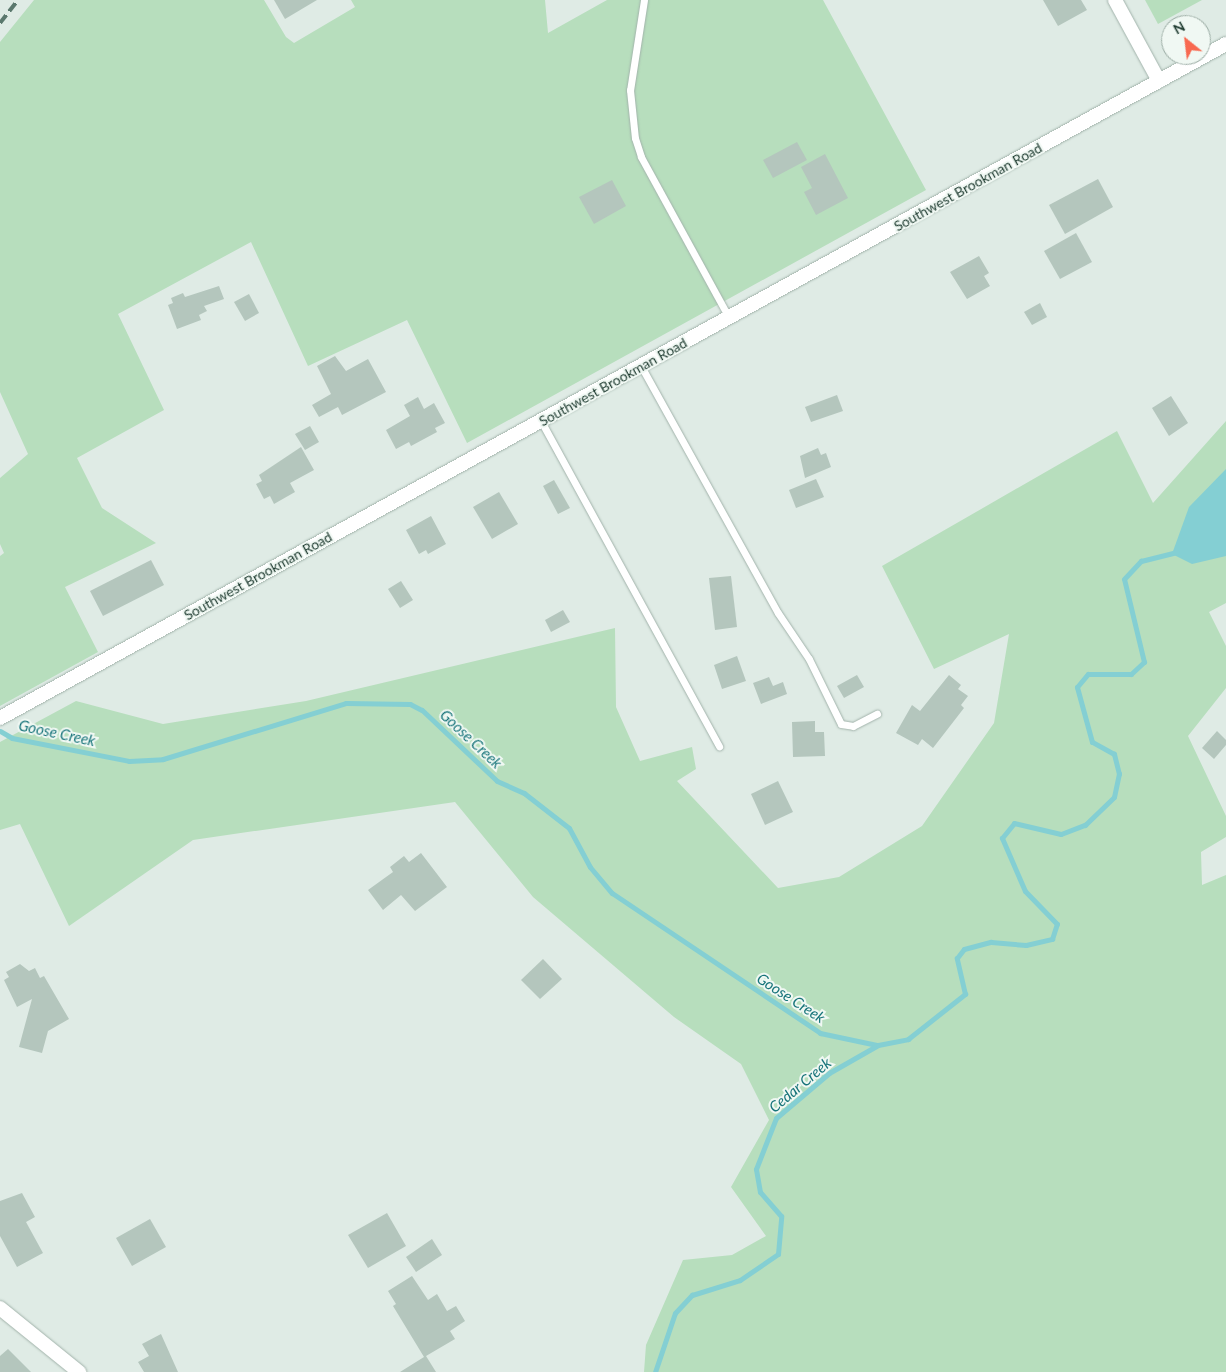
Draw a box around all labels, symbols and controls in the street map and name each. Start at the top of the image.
north arrow [1161,15,1211,65]
text: N [1170,17,1188,37]
street label: Southwest Brookman Road [891,139,1045,235]
street label: Southwest Brookman Road [536,334,690,430]
street label: Southwest Brookman Road [181,528,335,624]
water label: Goose Creek [436,706,506,772]
water label: Goose Creek [17,716,97,750]
water label: Goose Creek [753,969,829,1027]
water label: Cedar Creek [765,1054,835,1116]

